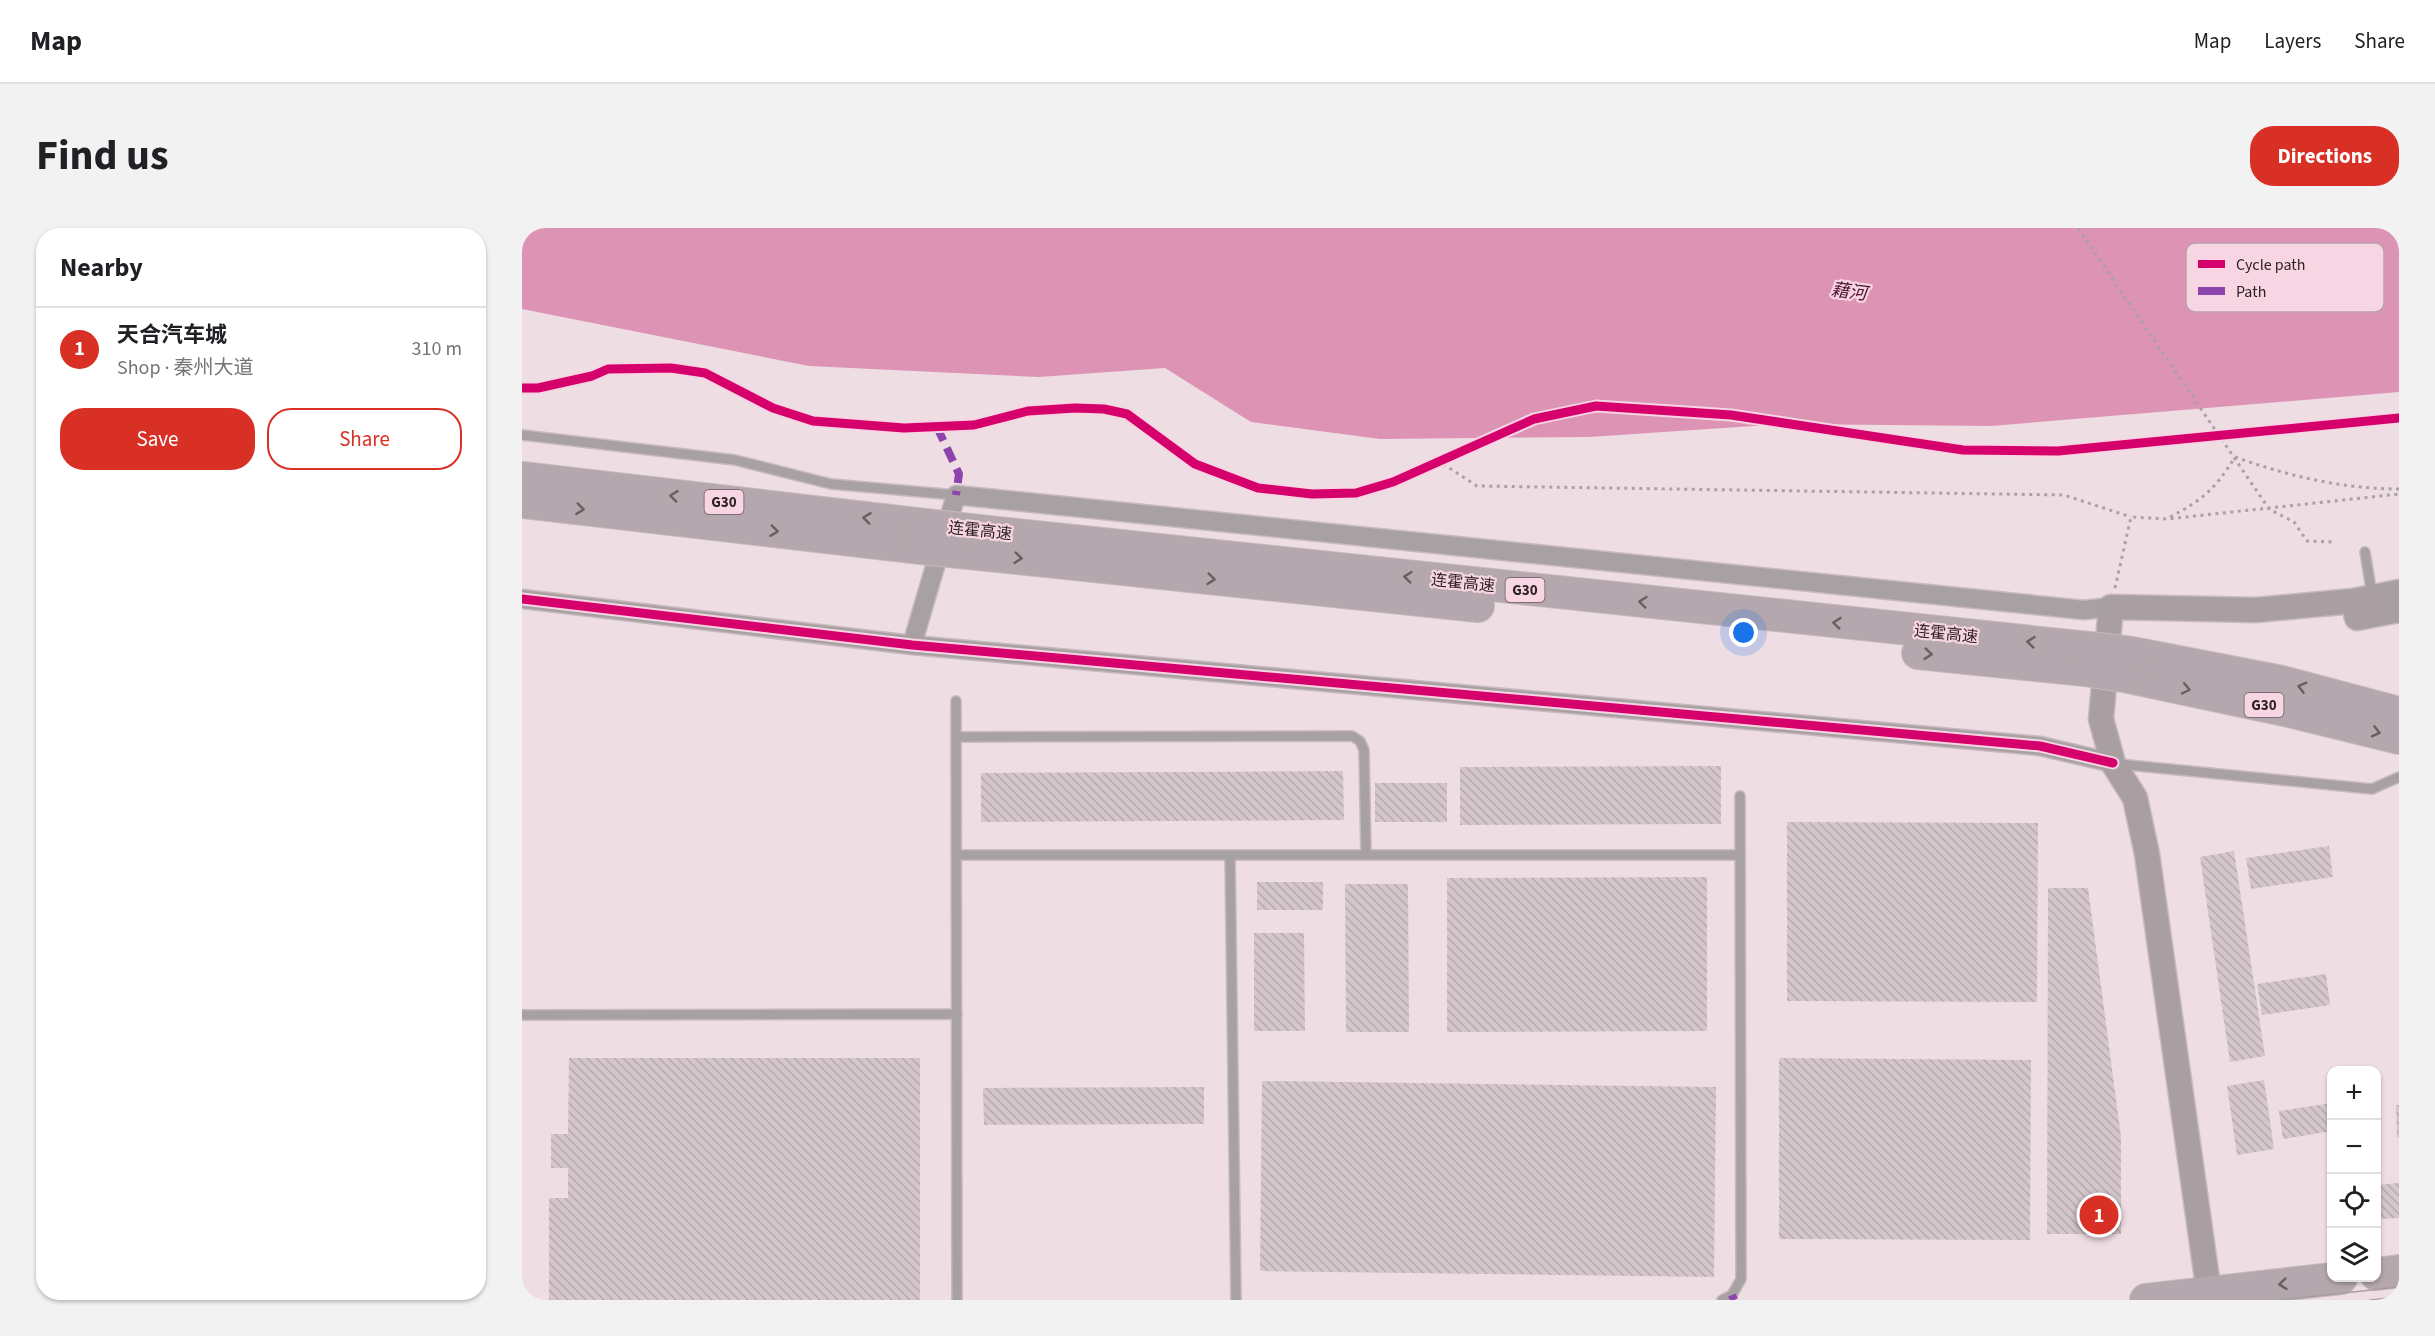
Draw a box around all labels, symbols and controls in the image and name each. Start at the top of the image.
text: Map [30,21,82,61]
text: Map [2194,26,2231,56]
text: Layers [2264,26,2321,56]
text: Share [2354,26,2405,56]
text: Find us [36,126,169,186]
button: Directions [2250,126,2399,186]
legend [2186,243,2384,312]
text: Nearby [60,249,143,286]
text: Cycle path [2236,254,2305,276]
water label: 藉河 [1830,277,1871,307]
text: Path [2236,281,2266,303]
text: 天合汽车城 [117,319,227,351]
text: 1 [74,335,85,363]
text: 310 m [412,335,462,363]
text: Shop · 秦州大道 [117,354,253,382]
button: Save [60,408,255,470]
button: Share [267,408,462,470]
one-way arrow [669,490,678,503]
road number: G30 [704,490,744,514]
one-way arrow [576,502,585,515]
one-way arrow [863,512,872,525]
street label: 连霍高速 [947,517,1013,545]
one-way arrow [769,524,778,537]
one-way arrow [1013,551,1022,564]
street label: 连霍高速 [1430,569,1496,597]
one-way arrow [1403,571,1412,584]
one-way arrow [1207,572,1216,584]
road number: G30 [1506,578,1544,602]
one-way arrow [1639,596,1648,609]
one-way arrow [1833,617,1842,630]
your location [1729,618,1758,647]
street label: 连霍高速 [1913,620,1979,648]
one-way arrow [2027,636,2036,649]
one-way arrow [1923,647,1932,660]
one-way arrow [2181,682,2191,695]
one-way arrow [2297,682,2307,695]
road number: G30 [2244,693,2284,717]
one-way arrow [2371,725,2381,738]
map controls [2327,1066,2381,1282]
button: + [2327,1066,2381,1120]
button: − [2327,1120,2381,1174]
button: locate [2327,1174,2381,1228]
pin: 1 [2080,1192,2118,1238]
button: layers [2327,1228,2381,1282]
one-way arrow [2278,1277,2287,1289]

